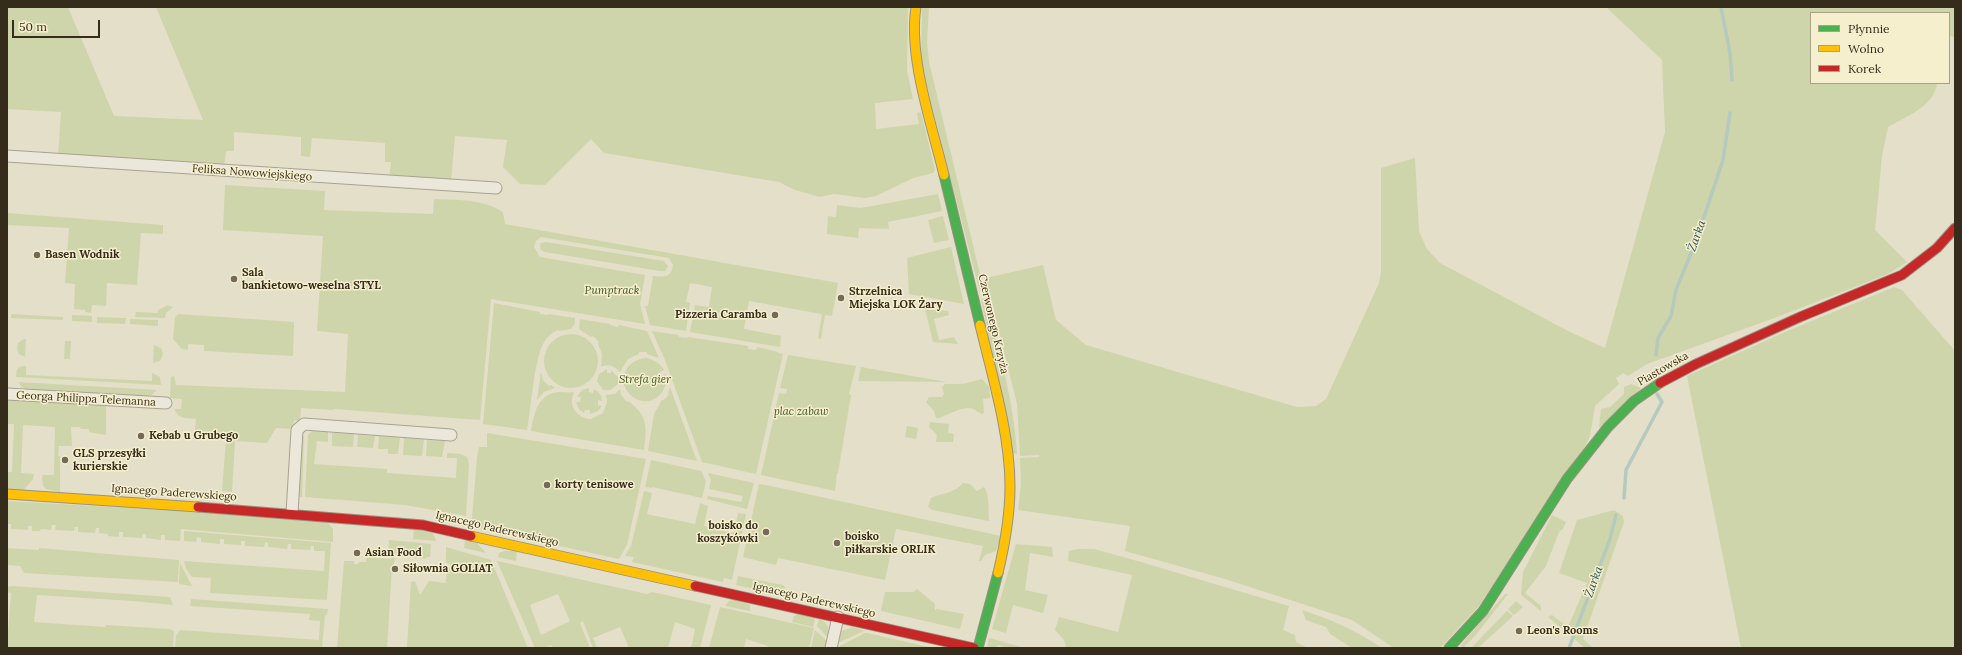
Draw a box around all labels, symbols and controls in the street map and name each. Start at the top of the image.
scale bar [14,12,102,38]
legend [1810,12,1950,84]
text: 50 m [19,19,47,34]
text: Płynnie [1848,21,1890,36]
text: Wolno [1848,41,1884,56]
text: Korek [1848,61,1881,76]
street label: Feliksa Nowowiejskiego [192,162,312,184]
water label: Żarka [1685,218,1709,254]
place label: Basen Wodnik [45,248,120,262]
marker: Basen Wodnik [32,250,42,260]
place label: Sala bankietowo-weselna STYL [242,266,381,292]
street label: Czerwonego Krzyża [975,273,1011,375]
marker: Sala bankietowo-weselna STYL [229,274,239,284]
park label: Pumptrack [585,284,639,298]
place label: Strzelnica Miejska LOK Żary [849,285,942,311]
marker: Strzelnica Miejska LOK Żary [836,293,846,303]
place label: Pizzeria Caramba [675,308,767,322]
marker: Pizzeria Caramba [770,310,780,320]
street label: Piastowska [1635,349,1691,389]
park label: Strefa gier [619,373,671,387]
street label: Georga Philippa Telemanna [16,389,156,409]
park label: plac zabaw [773,405,829,419]
place label: Kebab u Grubego [149,429,238,443]
marker: Kebab u Grubego [136,431,146,441]
place label: GLS przesyłki kurierskie [73,447,146,473]
marker: GLS przesyłki kurierskie [60,455,70,465]
place label: korty tenisowe [555,478,634,492]
marker: korty tenisowe [542,480,552,490]
street label: Ignacego Paderewskiego [111,482,237,504]
street label: Ignacego Paderewskiego [434,508,560,550]
place label: boisko do koszykówki [697,519,758,545]
marker: boisko do koszykówki [761,527,771,537]
place label: boisko piłkarskie ORLIK [845,530,935,556]
marker: boisko piłkarskie ORLIK [832,538,842,548]
place label: Asian Food [365,546,422,560]
marker: Asian Food [352,548,362,558]
place label: Siłownia GOLIAT [403,562,493,576]
marker: Siłownia GOLIAT [390,564,400,574]
water label: Żarka [1582,564,1606,600]
street label: Ignacego Paderewskiego [751,579,877,621]
place label: Leon's Rooms [1527,624,1598,638]
marker: Leon's Rooms [1514,626,1524,636]

